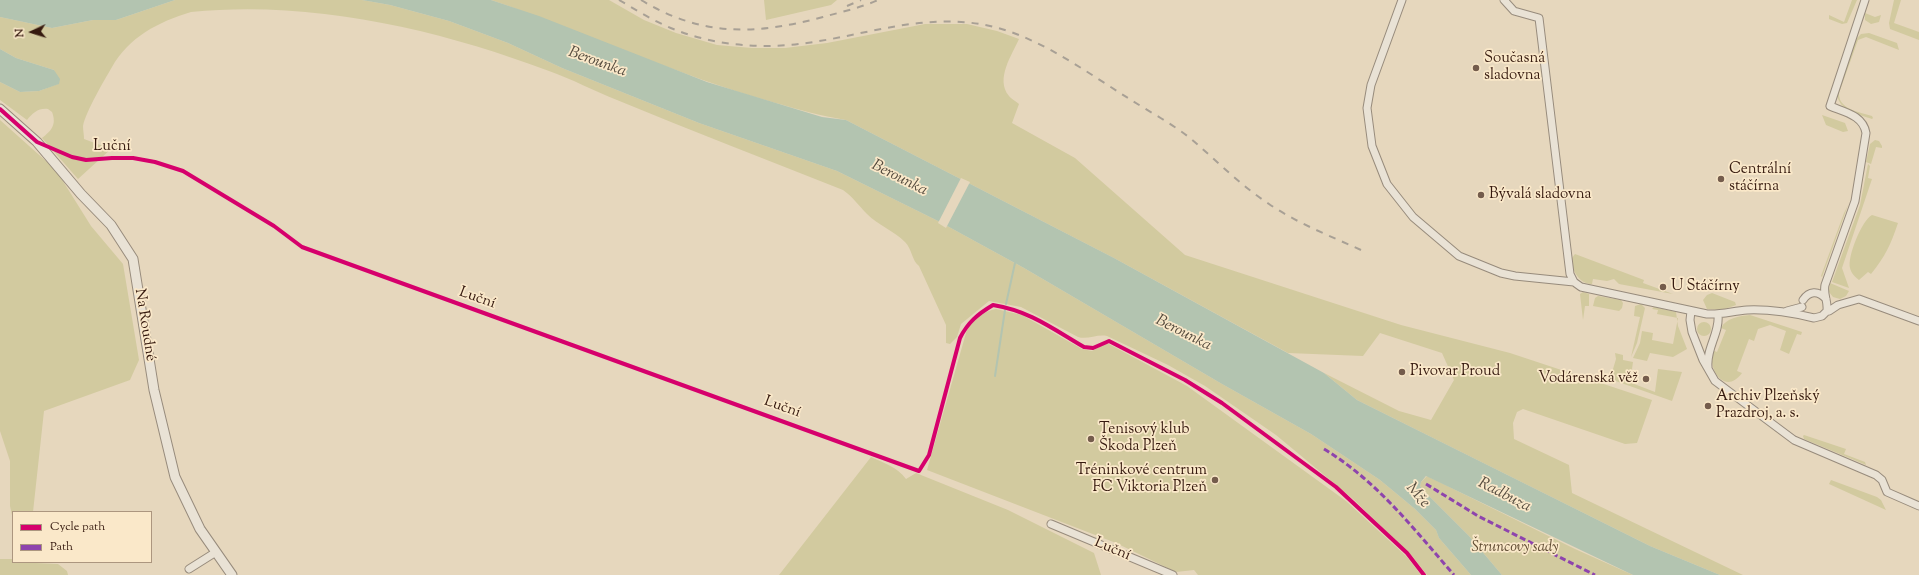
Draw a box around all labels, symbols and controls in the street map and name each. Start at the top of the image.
north arrow [12,12,52,52]
text: N [12,28,28,38]
water label: Berounka [565,44,629,82]
place label: Současná sladovna [1484,50,1545,85]
marker: Současná sladovna [1471,63,1481,73]
street label: Luční [93,138,131,156]
water label: Berounka [868,157,930,201]
place label: Centrální stáčírna [1729,161,1791,196]
marker: Centrální stáčírna [1716,174,1726,184]
place label: Bývalá sladovna [1489,186,1591,204]
marker: Bývalá sladovna [1476,190,1486,200]
place label: U Stáčírny [1671,278,1740,296]
marker: U Stáčírny [1658,282,1668,292]
street label: Luční [456,284,498,314]
street label: Na Roudné [129,287,159,363]
water label: Berounka [1152,312,1214,356]
place label: Pivovar Proud [1410,363,1500,381]
marker: Pivovar Proud [1397,367,1407,377]
place label: Vodárenská věž [1538,370,1638,388]
marker: Vodárenská věž [1641,374,1651,384]
place label: Archiv Plzeňský Prazdroj, a. s. [1716,388,1820,423]
street label: Luční [761,393,803,423]
marker: Archiv Plzeňský Prazdroj, a. s. [1703,401,1713,411]
place label: Tenisový klub Škoda Plzeň [1099,421,1189,456]
marker: Tenisový klub Škoda Plzeň [1086,434,1096,444]
place label: Tréninkové centrum FC Viktoria Plzeň [1076,462,1207,497]
marker: Tréninkové centrum FC Viktoria Plzeň [1210,475,1220,485]
water label: Radbuza [1474,475,1534,517]
water label: Mže [1401,479,1433,513]
legend [12,511,152,563]
text: Cycle path [50,518,105,536]
street label: Luční [1091,534,1133,566]
text: Path [50,538,73,556]
park label: Štruncovy sady [1472,539,1558,557]

